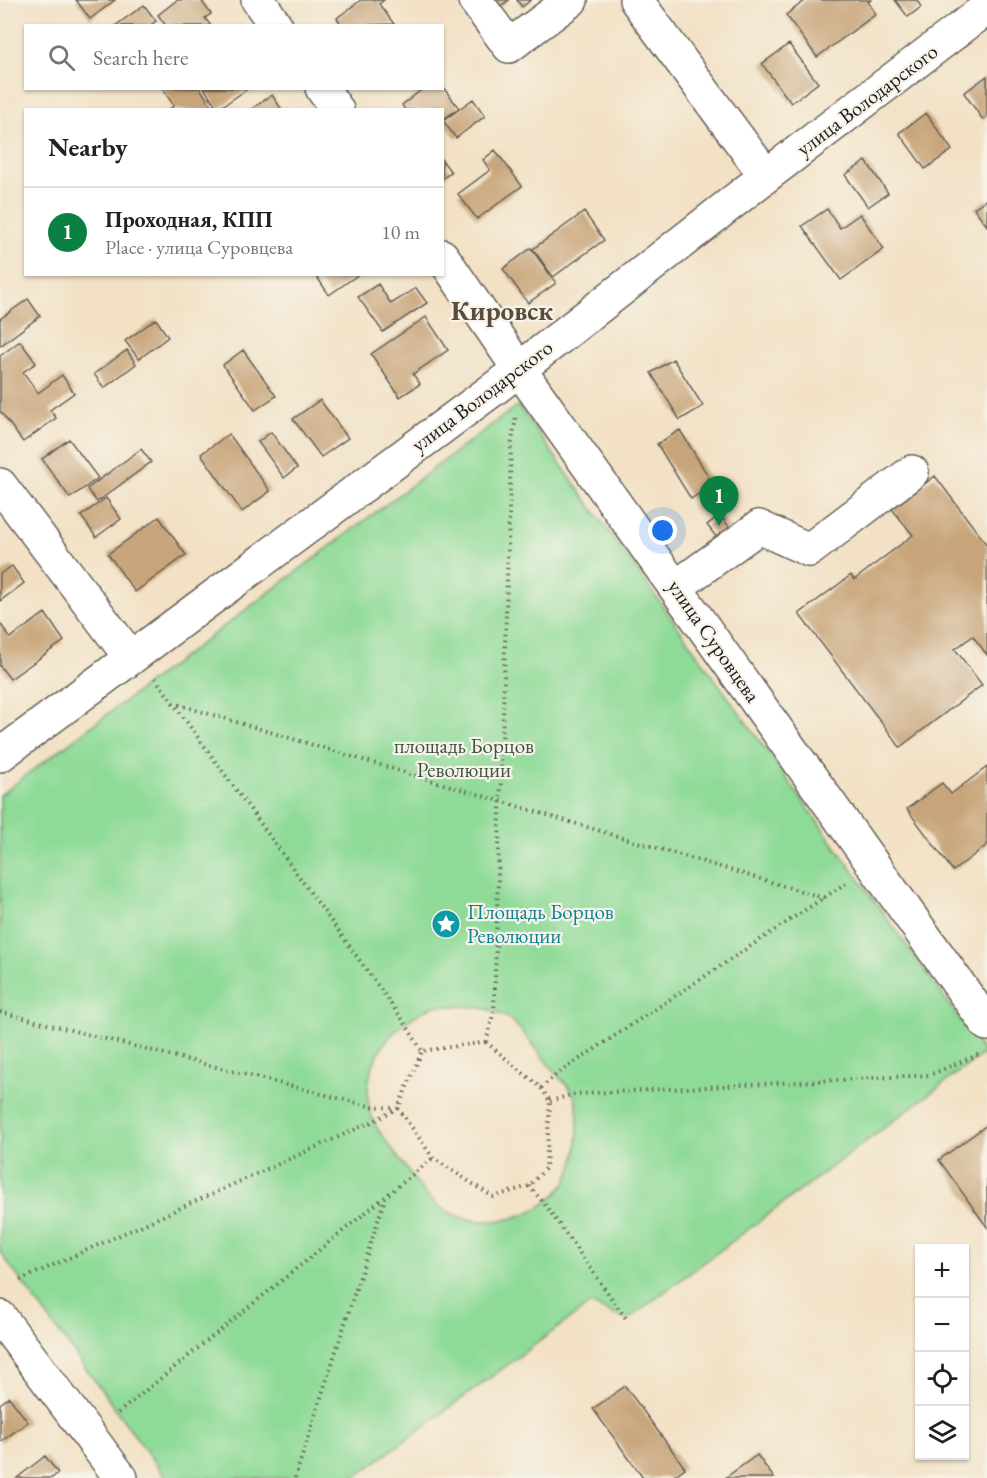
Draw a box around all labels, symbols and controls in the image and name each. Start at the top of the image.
search box [24,24,444,90]
street label: улица Володарского [791,38,943,162]
icon: search [45,41,78,74]
text: Search here [93,43,188,72]
text: Nearby [48,130,128,164]
text: Проходная, КПП [105,205,273,234]
text: 1 [62,219,73,245]
text: 10 m [381,219,420,245]
text: Place · улица Суровцева [105,234,293,260]
district label: Кировск [451,293,553,328]
street label: улица Володарского [406,334,558,458]
pin: 1 [700,476,738,526]
your location [648,516,677,545]
street label: улица Суровцева [662,574,767,708]
park label: площадь Борцов Революции [394,732,534,783]
place label: Площадь Борцов Революции [467,898,614,949]
place icon: Площадь Борцов Революции [430,908,462,940]
map controls [915,1244,969,1460]
button: + [915,1244,969,1298]
button: − [915,1298,969,1352]
button: locate [915,1352,969,1406]
button: layers [915,1406,969,1460]

